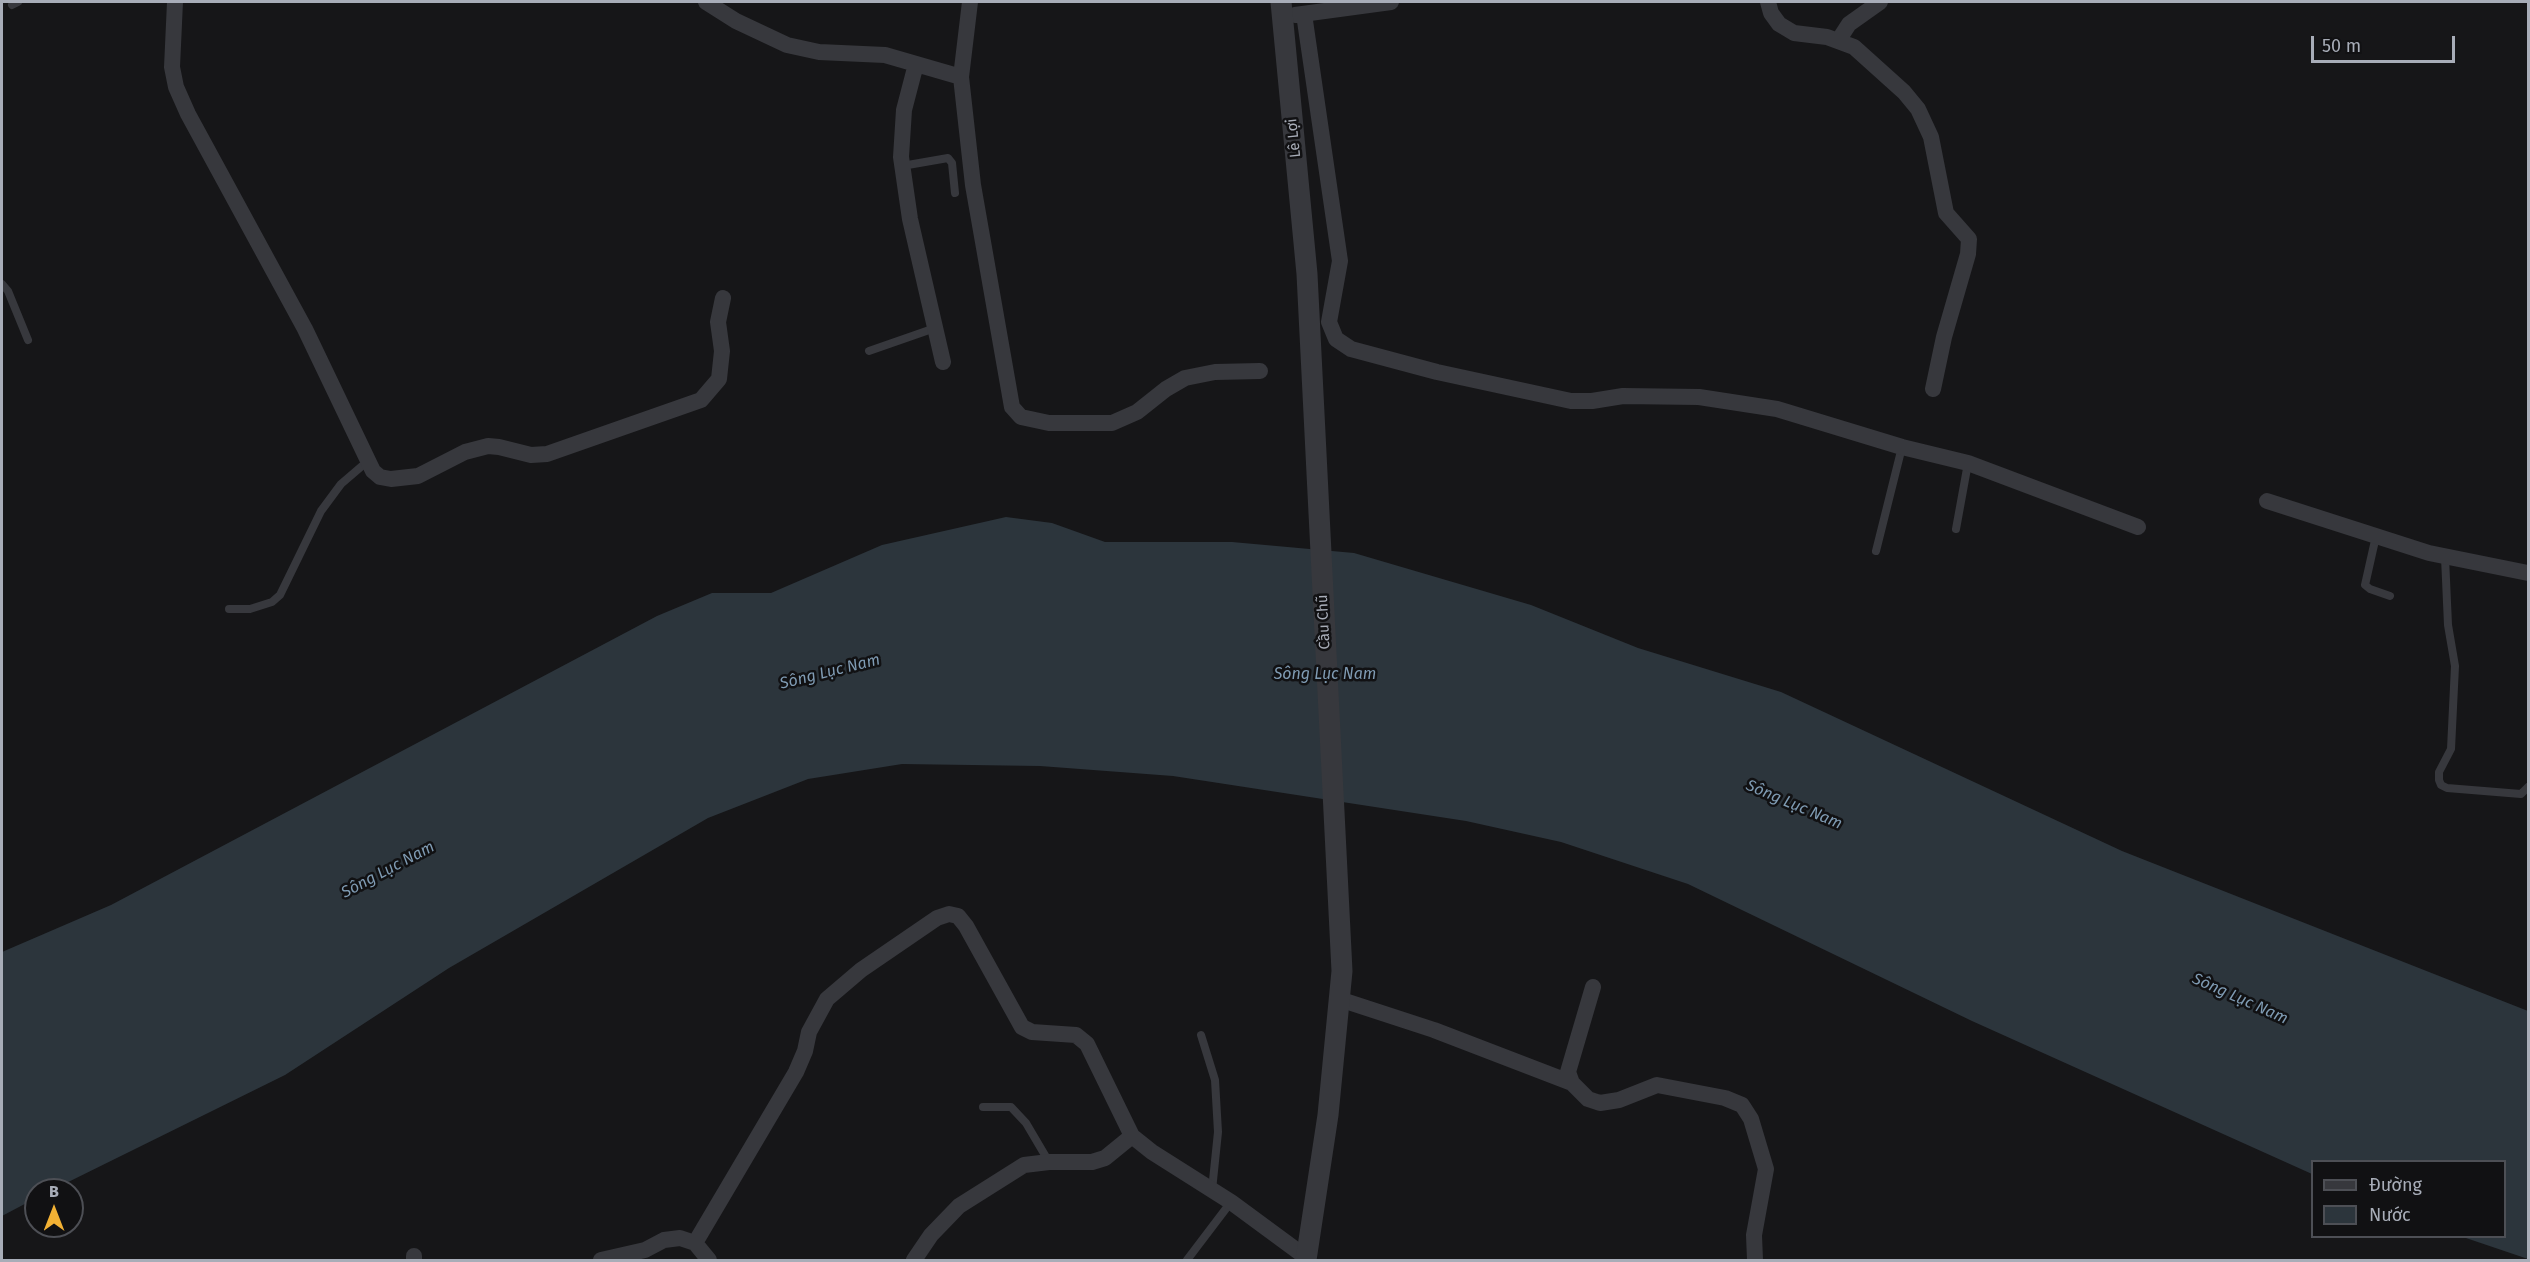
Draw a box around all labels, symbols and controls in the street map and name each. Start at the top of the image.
scale bar [2314,24,2458,62]
text: 50 m [2322,35,2361,57]
street label: Lê Lợi [1283,117,1305,159]
street label: Cầu Chũ [1314,594,1334,650]
water label: Sông Lục Nam [778,650,882,694]
water label: Sông Lục Nam [1274,665,1376,685]
water label: Sông Lục Nam [1743,776,1845,834]
water label: Sông Lục Nam [338,837,438,903]
water label: Sông Lục Nam [2189,969,2291,1029]
legend [2311,1160,2506,1238]
text: Đường [2369,1174,2422,1196]
north arrow [24,1178,84,1238]
text: B [49,1182,59,1201]
text: Nước [2369,1204,2411,1226]

